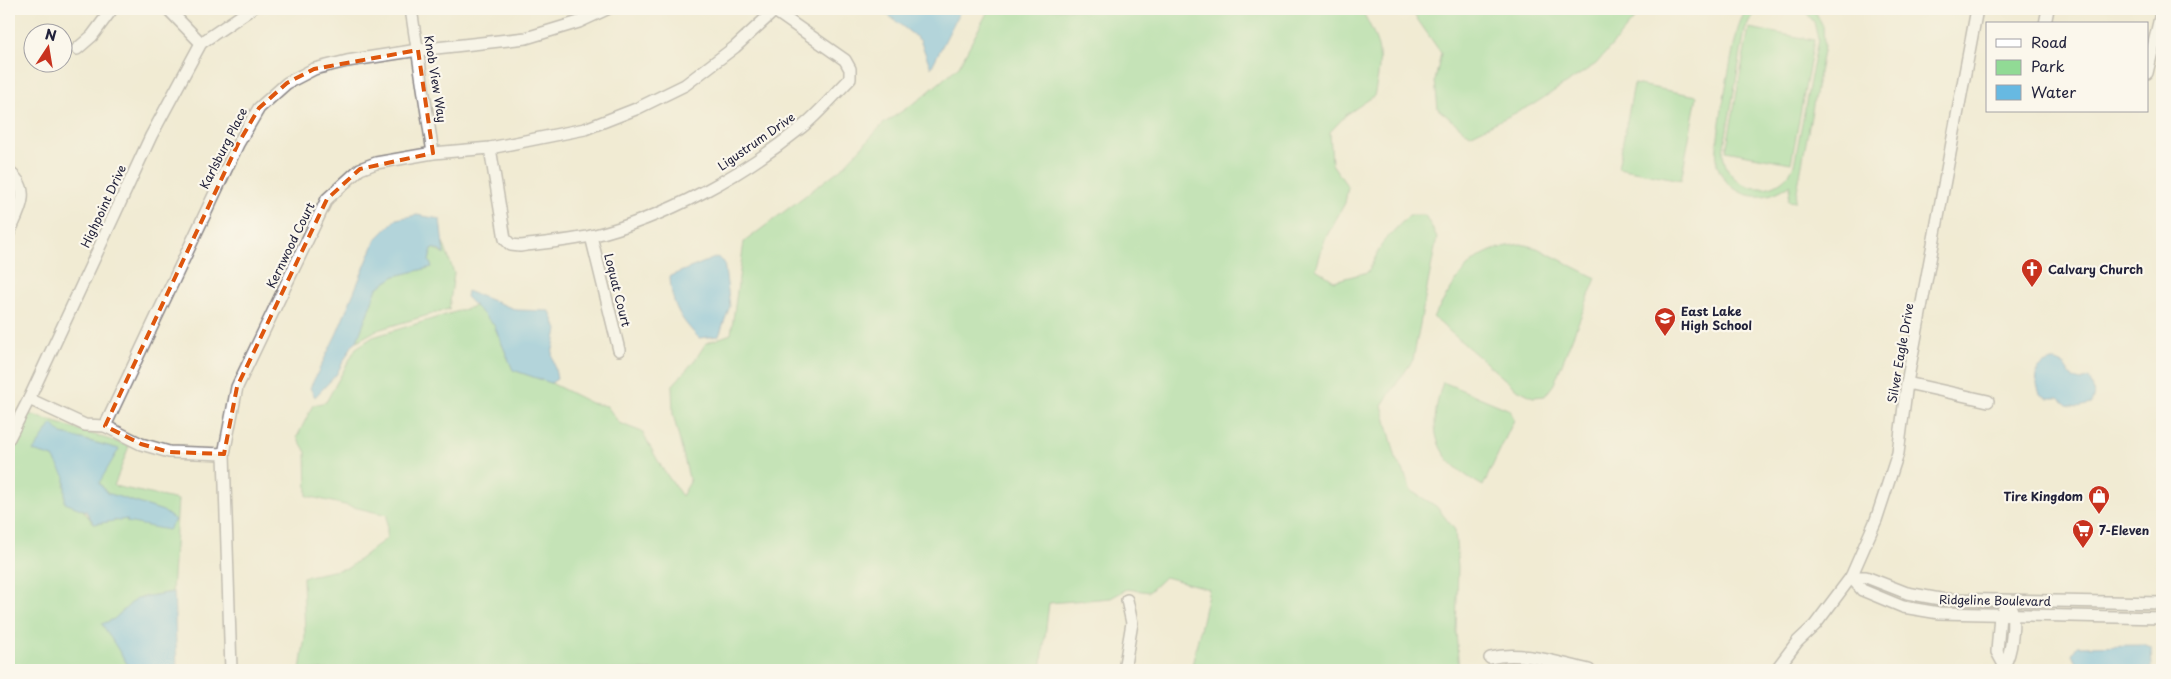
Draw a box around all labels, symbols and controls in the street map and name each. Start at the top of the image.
north arrow [22,22,72,72]
legend [1986,22,2148,112]
text: N [43,23,58,46]
text: Road [2031,30,2067,53]
street label: Knob View Way [420,34,452,124]
text: Park [2031,54,2065,77]
text: Water [2031,80,2076,103]
street label: Karlsburg Place [195,104,251,192]
street label: Ligustrum Drive [714,108,798,174]
street label: Highpoint Drive [76,161,130,251]
street label: Kernwood Court [261,199,319,291]
street label: Loquat Court [600,251,636,329]
church icon: Calvary Church [2020,257,2044,288]
place label: Calvary Church [2048,260,2143,278]
place label: East Lake High School [1681,302,1752,334]
street label: Silver Eagle Drive [1882,302,1918,404]
school or university icon: East Lake High School [1653,306,1677,337]
shop icon: Tire Kingdom [2087,484,2111,515]
place label: Tire Kingdom [2004,487,2083,505]
supermarket icon: 7-Eleven [2071,518,2095,549]
place label: 7-Eleven [2099,521,2149,539]
street label: Ridgeline Boulevard [1939,590,2052,610]

